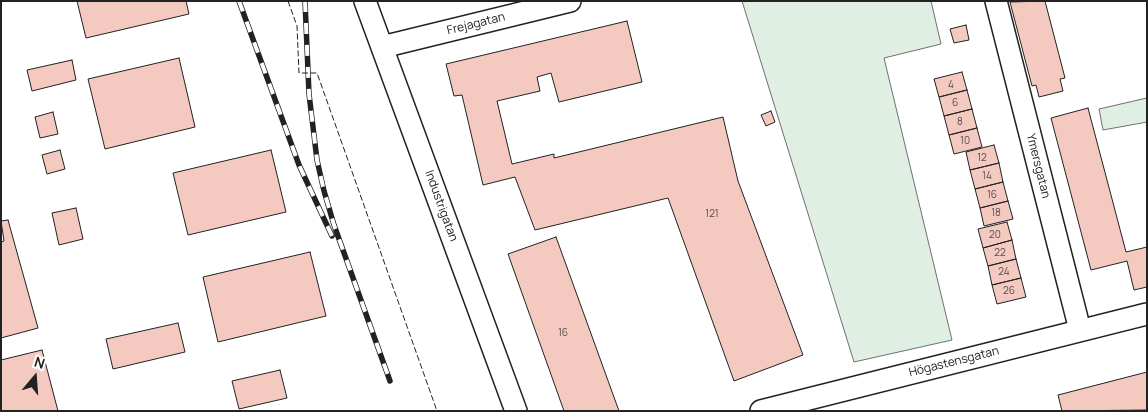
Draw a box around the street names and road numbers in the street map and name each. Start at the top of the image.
street label: Frejagatan [445,10,507,38]
street label: Ymersgatan [1023,132,1053,200]
street label: Industrigatan [421,168,461,244]
street label: Högastensgatan [907,344,1001,380]

